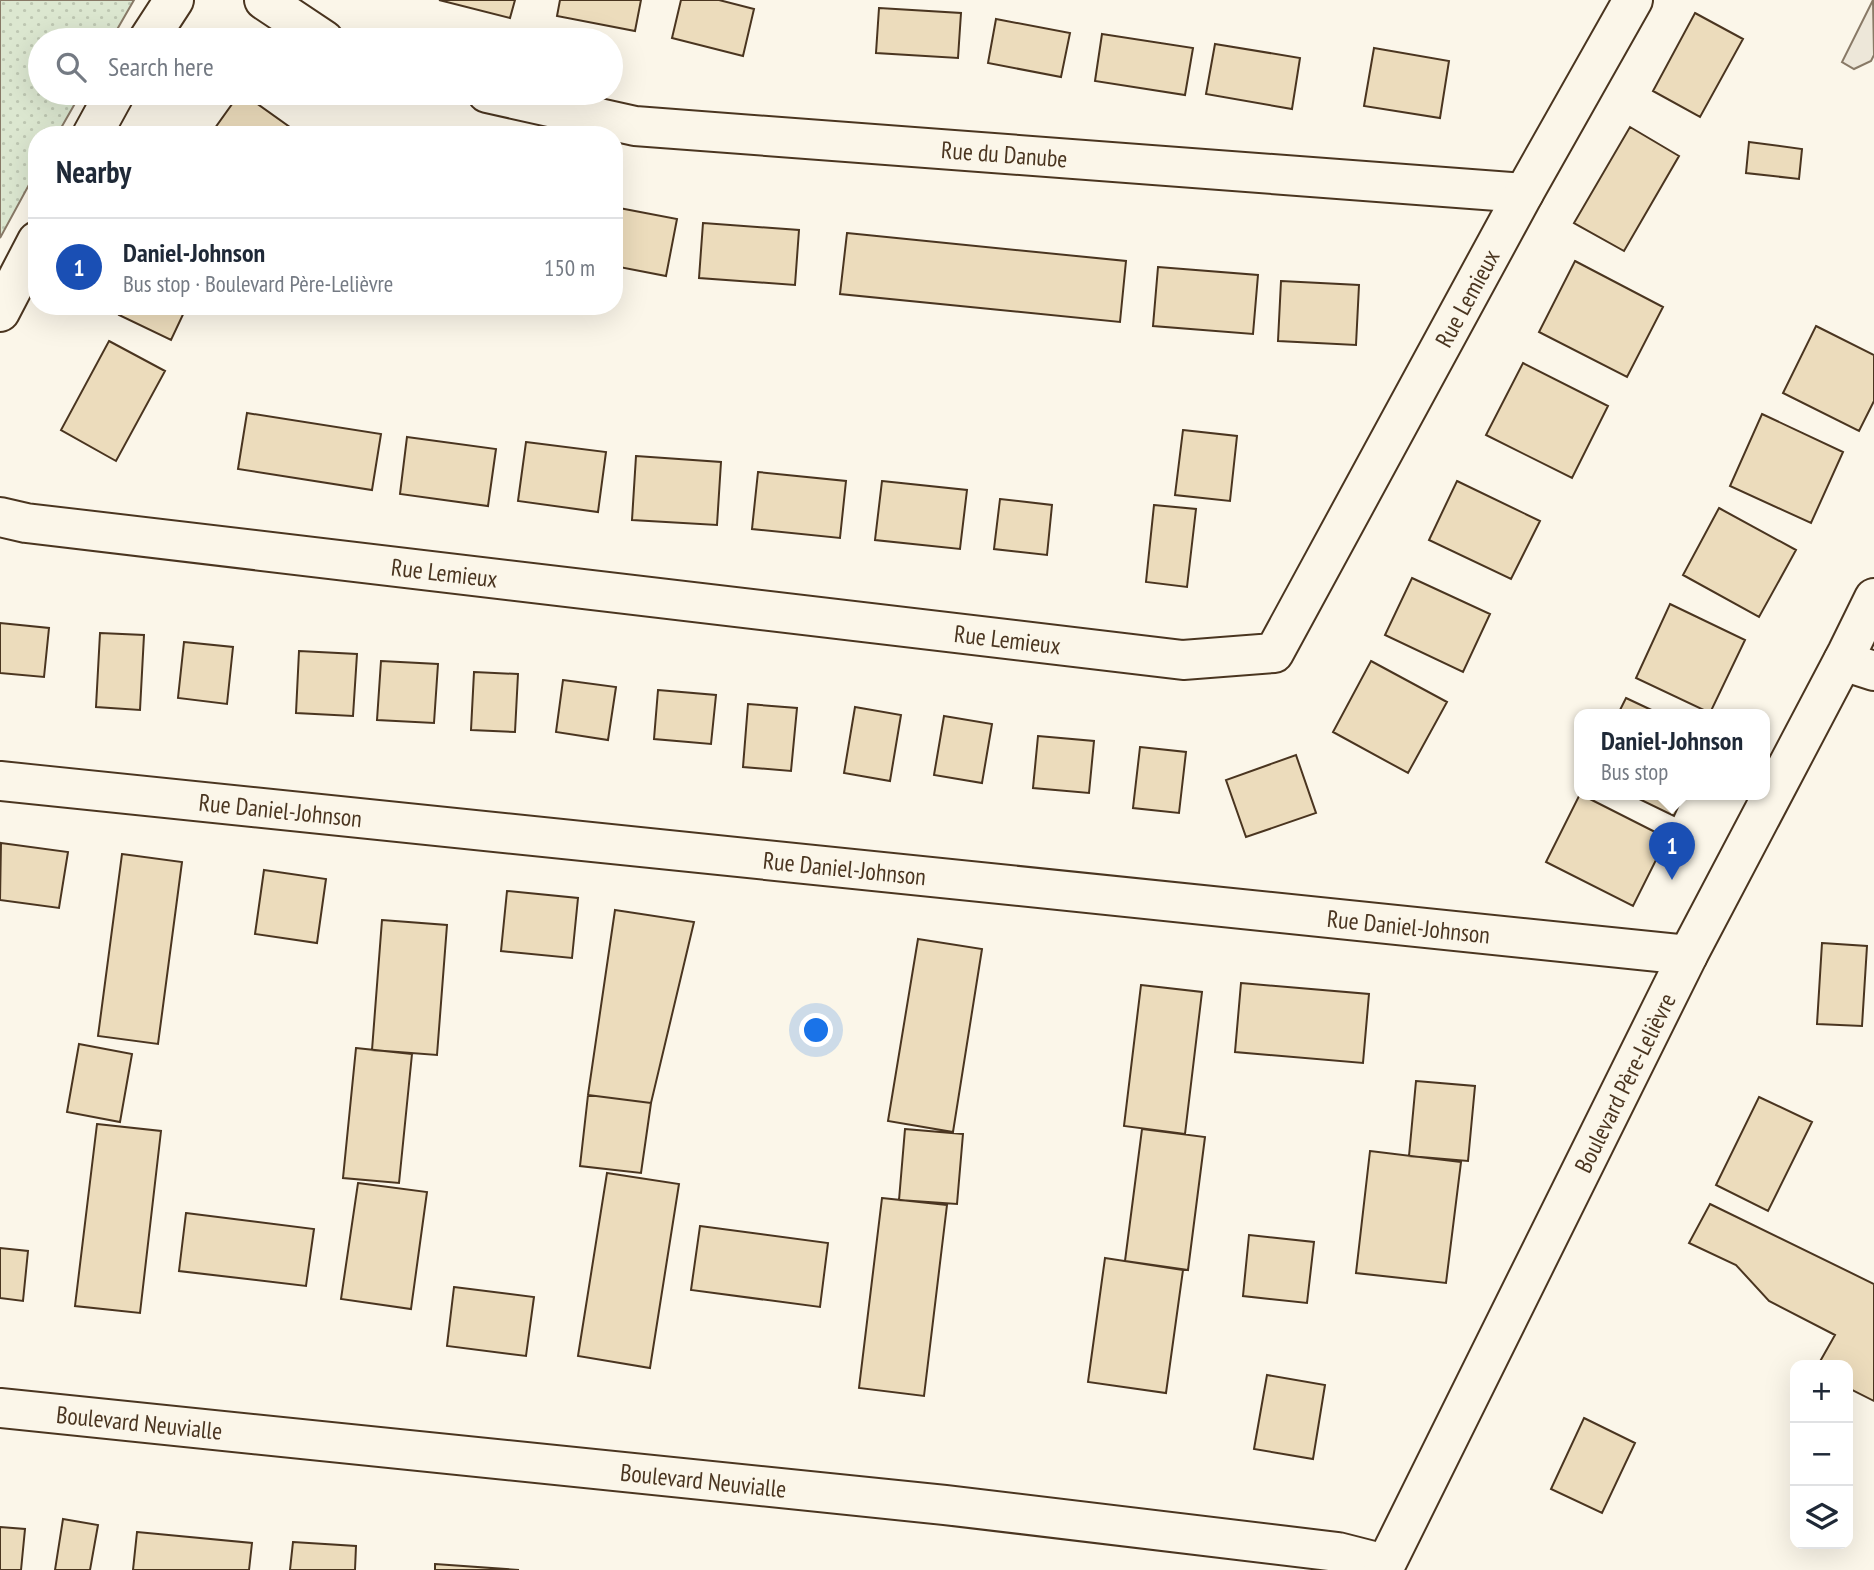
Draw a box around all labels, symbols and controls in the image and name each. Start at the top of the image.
search box [28,28,623,105]
icon: search [52,48,90,86]
text: Search here [108,50,214,83]
street label: Rue du Danube [940,134,1069,174]
text: Nearby [56,152,131,191]
text: Daniel-Johnson [123,236,265,269]
street label: Rue Lemieux [1428,244,1506,352]
text: 1 [74,253,85,282]
text: 150 m [544,253,595,282]
text: Bus stop · Boulevard Père-Lelièvre [123,269,393,298]
street label: Rue Lemieux [390,551,499,594]
street label: Rue Lemieux [953,618,1062,661]
popup [1574,709,1770,800]
text: Daniel-Johnson [1601,724,1743,757]
text: Bus stop [1601,757,1668,786]
street label: Rue Daniel-Johnson [197,786,364,834]
pin: 1 [1649,822,1695,880]
street label: Rue Daniel-Johnson [761,844,928,892]
street label: Rue Daniel-Johnson [1325,902,1492,950]
street label: Boulevard Père-Lelièvre [1567,988,1682,1178]
your location [799,1013,833,1047]
map controls [1790,1360,1853,1549]
button: + [1790,1360,1853,1423]
street label: Boulevard Neuvialle [55,1398,224,1446]
button: − [1790,1423,1853,1486]
street label: Boulevard Neuvialle [619,1456,788,1504]
button: layers [1790,1486,1853,1549]

